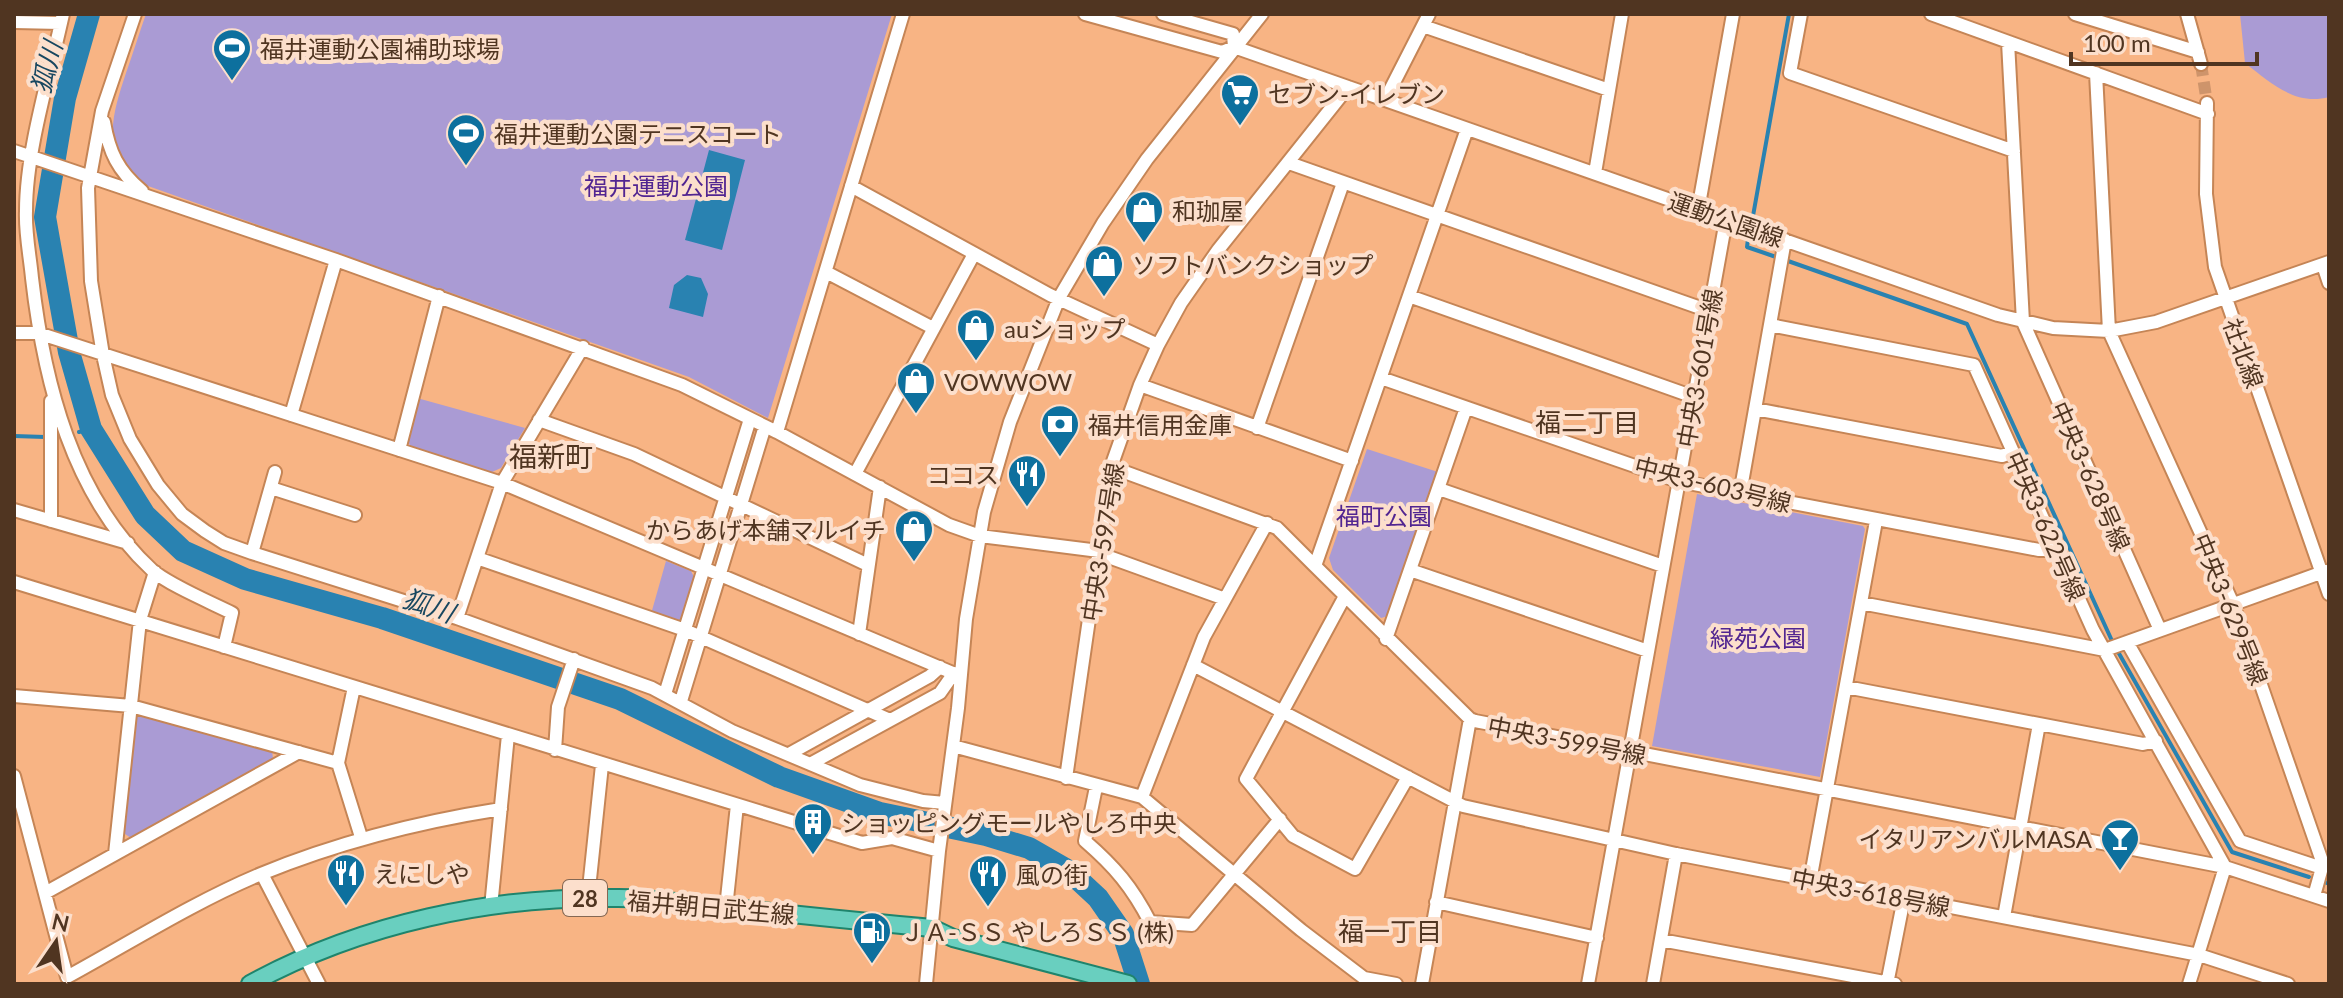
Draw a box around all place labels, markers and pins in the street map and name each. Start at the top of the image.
sports icon: 福井運動公園補助球場 [211,27,253,82]
place label: 福井運動公園補助球場 [260,34,500,63]
supermarket icon: セブン-イレブン [1219,72,1261,127]
place label: セブン-イレブン [1268,79,1445,108]
sports icon: 福井運動公園テニスコート [445,112,487,167]
place label: 福井運動公園テニスコート [494,119,782,148]
shop icon: 和珈屋 [1123,189,1165,244]
place label: 和珈屋 [1172,196,1244,225]
shop icon: ソフトバンクショップ [1083,243,1125,298]
place label: ソフトバンクショップ [1132,250,1373,279]
shop icon: auショップ [955,307,997,362]
place label: auショップ [1004,314,1125,343]
shop icon: VOWWOW [895,360,937,415]
place label: VOWWOW [944,367,1072,396]
bank icon: 福井信用金庫 [1039,403,1081,458]
place label: 福井信用金庫 [1088,410,1232,439]
restaurant icon: ココス [1006,453,1048,508]
place label: ココス [927,460,999,489]
shop icon: からあげ本舗マルイチ [893,508,935,563]
place label: からあげ本舗マルイチ [646,515,886,544]
building icon: ショッピングモールやしろ中央 [792,801,834,856]
place label: ショッピングモールやしろ中央 [841,808,1177,837]
bar icon: イタリアンバルMASA [2099,817,2141,872]
place label: イタリアンバルMASA [1858,824,2093,853]
restaurant icon: えにしや [325,852,367,907]
restaurant icon: 風の街 [967,853,1009,908]
place label: えにしや [374,859,470,888]
place label: 風の街 [1016,860,1088,889]
fuel station icon: ＪＡ-ＳＳ やしろＳＳ (株) [851,910,893,965]
place label: ＪＡ-ＳＳ やしろＳＳ (株) [900,917,1174,946]

